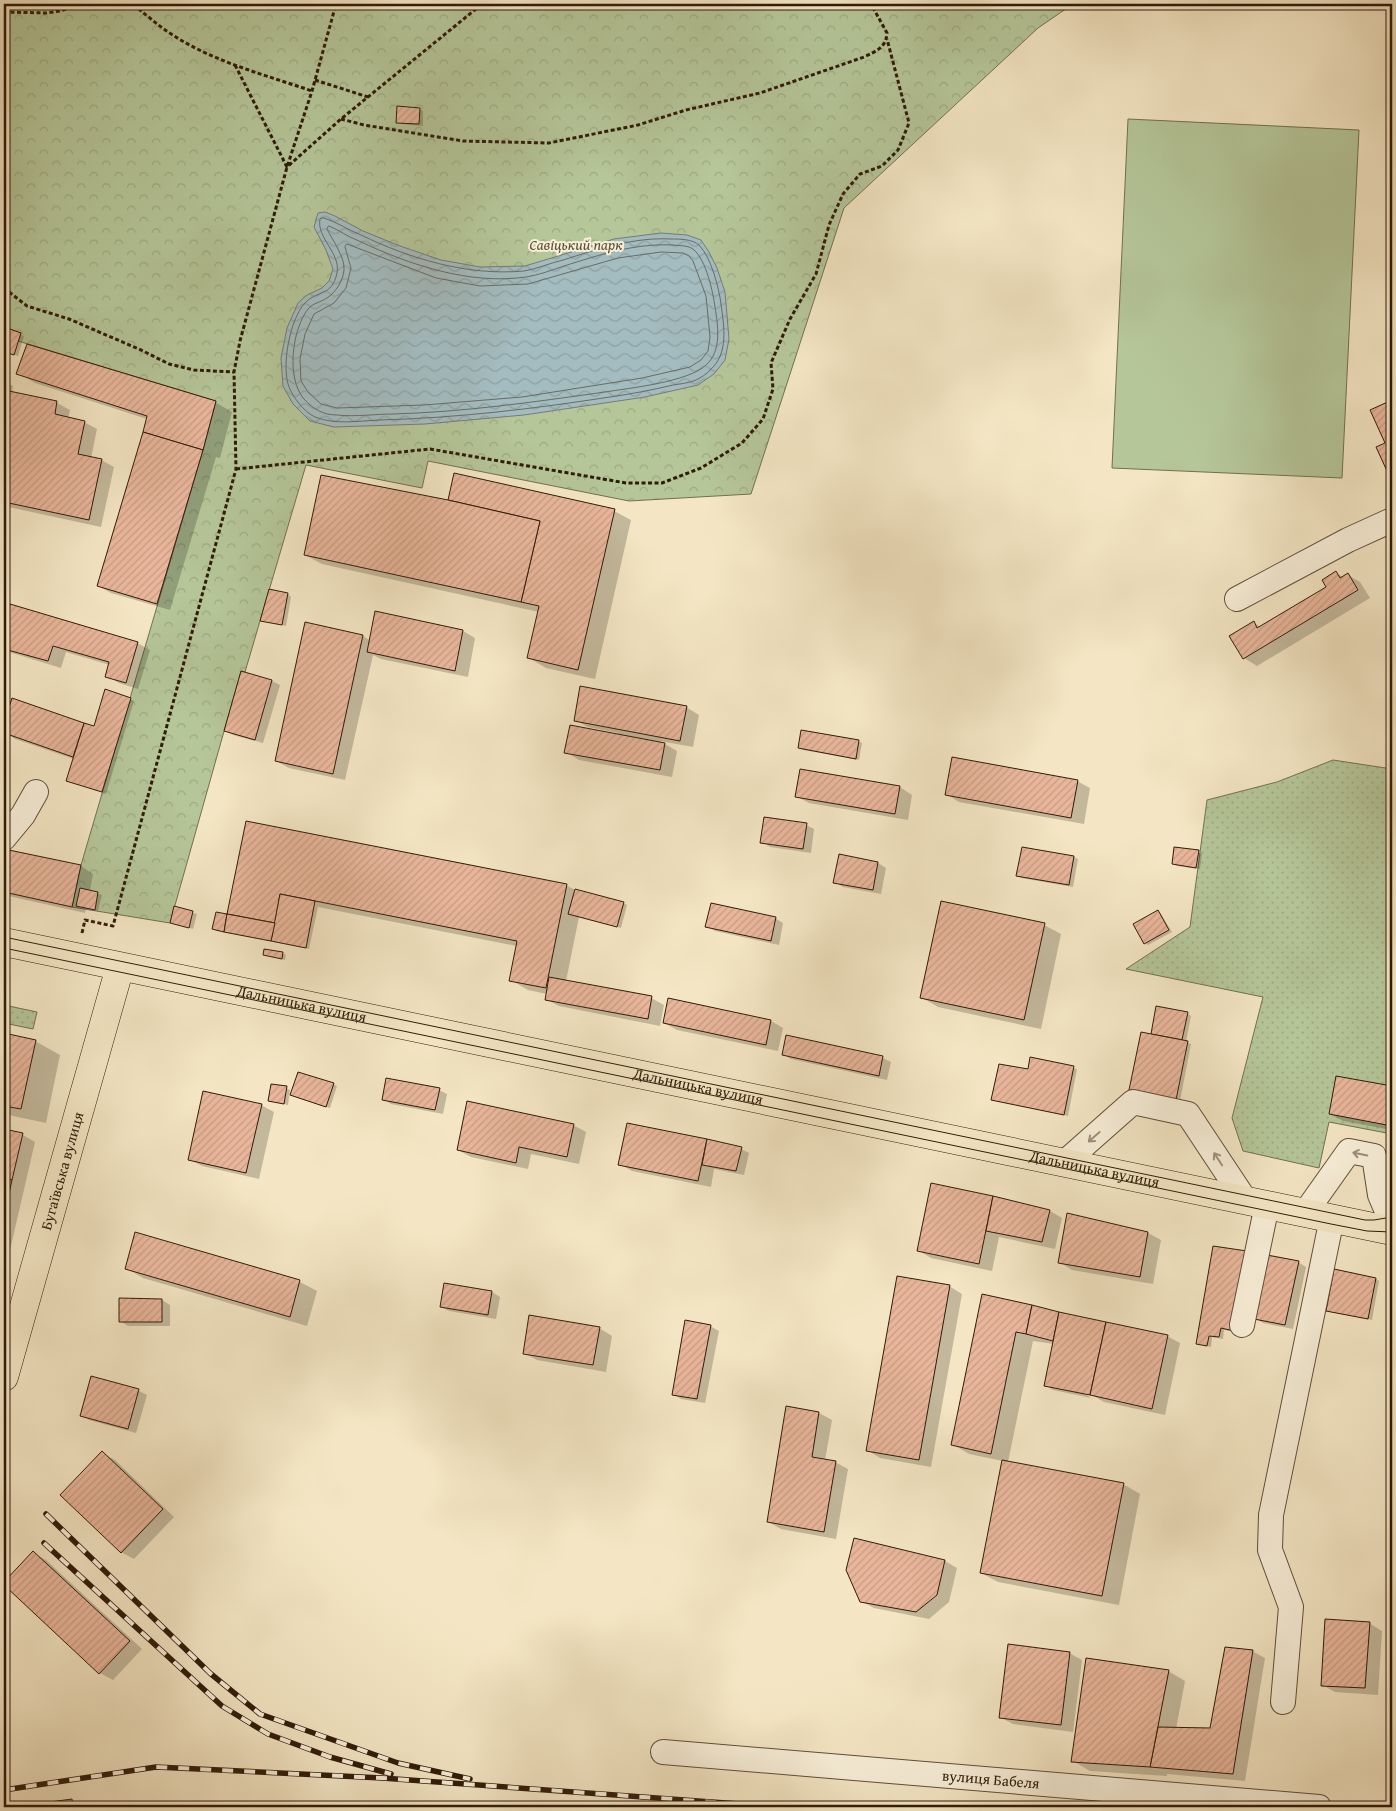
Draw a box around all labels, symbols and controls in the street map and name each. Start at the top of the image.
park label: Савіцький парк [529,234,623,255]
street label: Дальницька вулиця [234,980,369,1027]
street label: Дальницька вулиця [630,1062,765,1110]
street label: Бугаївська вулиця [35,1109,89,1232]
one-way arrow [1088,1131,1101,1142]
street label: Дальницька вулиця [1027,1145,1162,1192]
one-way arrow [1353,1148,1369,1158]
one-way arrow [1213,1153,1223,1167]
street label: вулиця Бабеля [941,1764,1041,1794]

